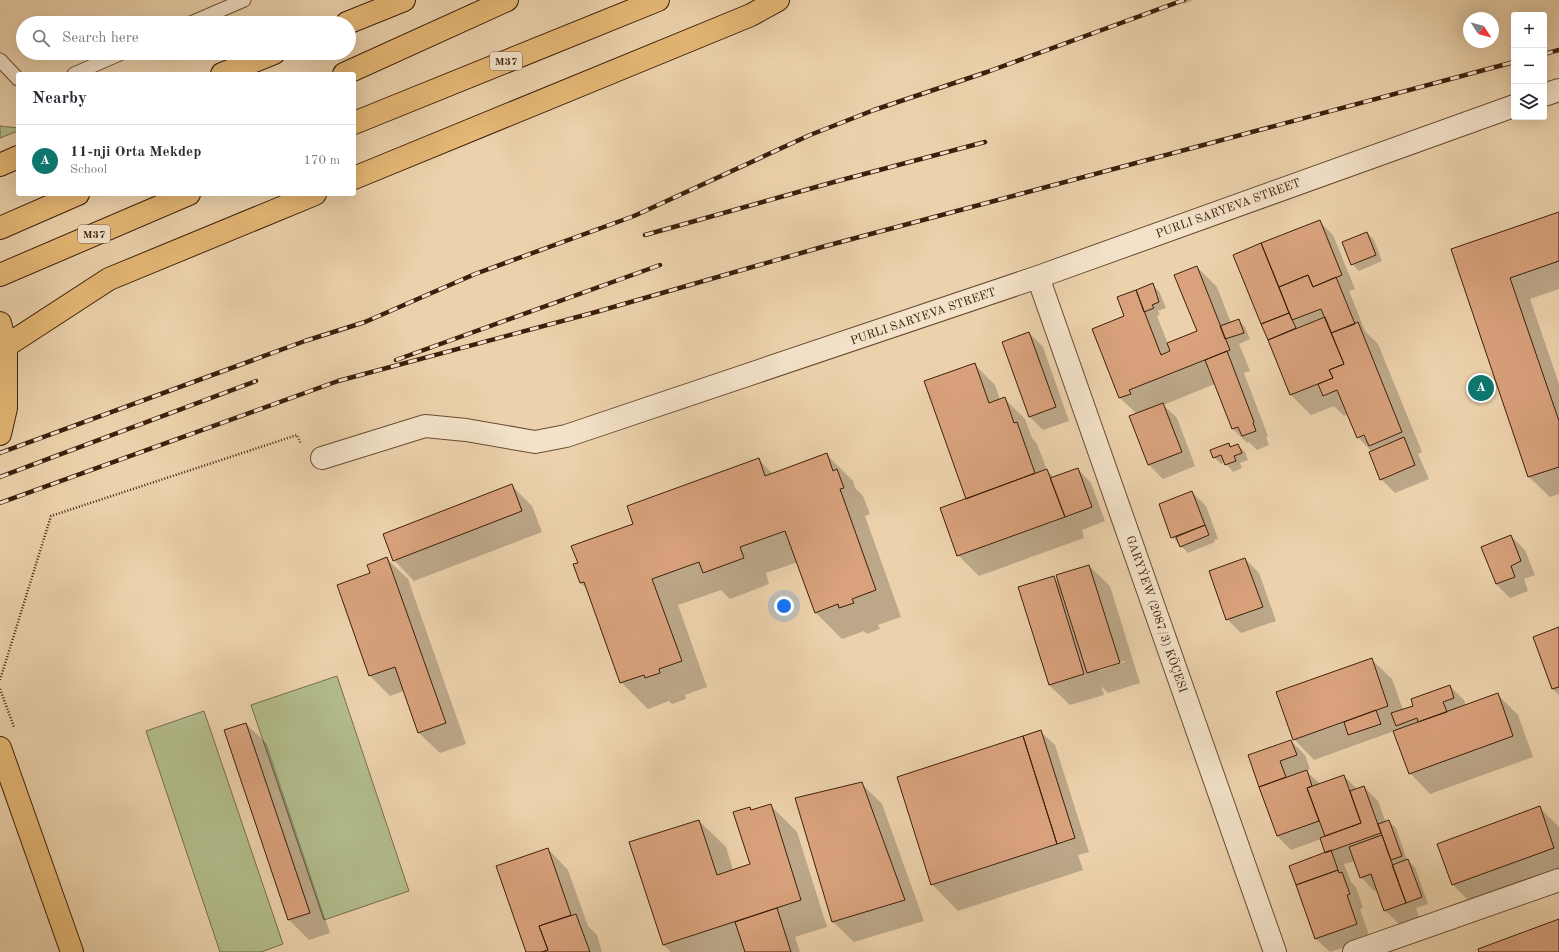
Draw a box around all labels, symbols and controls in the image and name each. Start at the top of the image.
north arrow [1463,12,1499,48]
map controls [1511,12,1547,120]
button: + [1511,12,1547,48]
search box [16,16,356,60]
icon: search [30,27,52,49]
text: Search here [62,31,139,46]
button: − [1511,48,1547,84]
road number: M37 [490,52,522,70]
button: layers [1511,84,1547,120]
text: Nearby [32,90,87,107]
text: 11-nji Orta Mekdep [70,145,201,160]
text: A [40,154,50,167]
text: 170 m [303,154,340,167]
text: School [70,163,107,176]
street label: PURLI SARYEVA STREET [1154,177,1302,241]
road number: M37 [78,225,110,243]
street label: PURLI SARYEVA STREET [849,286,998,348]
pin: A [1468,373,1494,403]
street label: GARYÝEW (2087/3) KÖÇESI [1123,533,1193,695]
your location [774,596,794,616]

